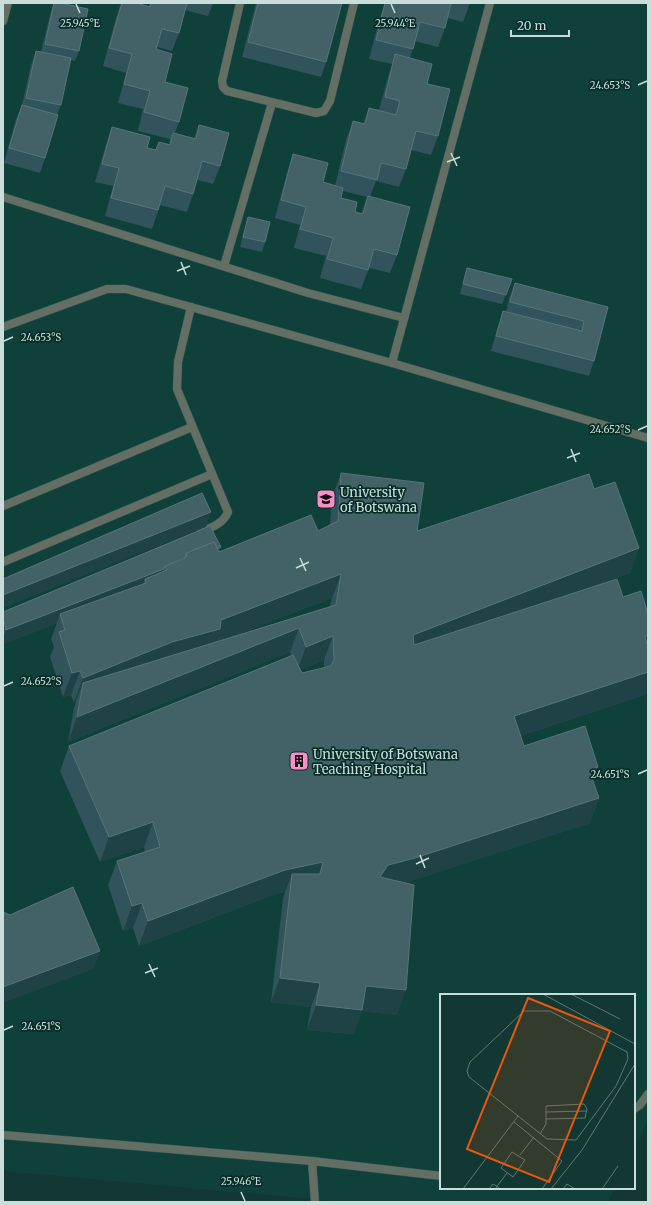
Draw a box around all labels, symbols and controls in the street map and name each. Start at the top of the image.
scale bar [511,12,569,38]
text: 25.945°E [60,17,101,30]
text: 25.944°E [375,17,416,30]
text: 20 m [517,18,546,33]
text: 24.653°S [590,79,630,92]
text: 24.653°S [21,331,61,344]
text: 24.652°S [590,423,630,436]
place label: University of Botswana [340,484,417,516]
school or university icon: University of Botswana [315,488,337,510]
text: 24.652°S [21,675,61,688]
place label: University of Botswana Teaching Hospital [313,746,458,778]
building icon: University of Botswana Teaching Hospital [288,750,310,772]
text: 24.651°S [591,768,629,781]
inset map [440,994,635,1189]
text: 24.651°S [22,1020,60,1033]
text: 25.946°E [221,1175,262,1188]

